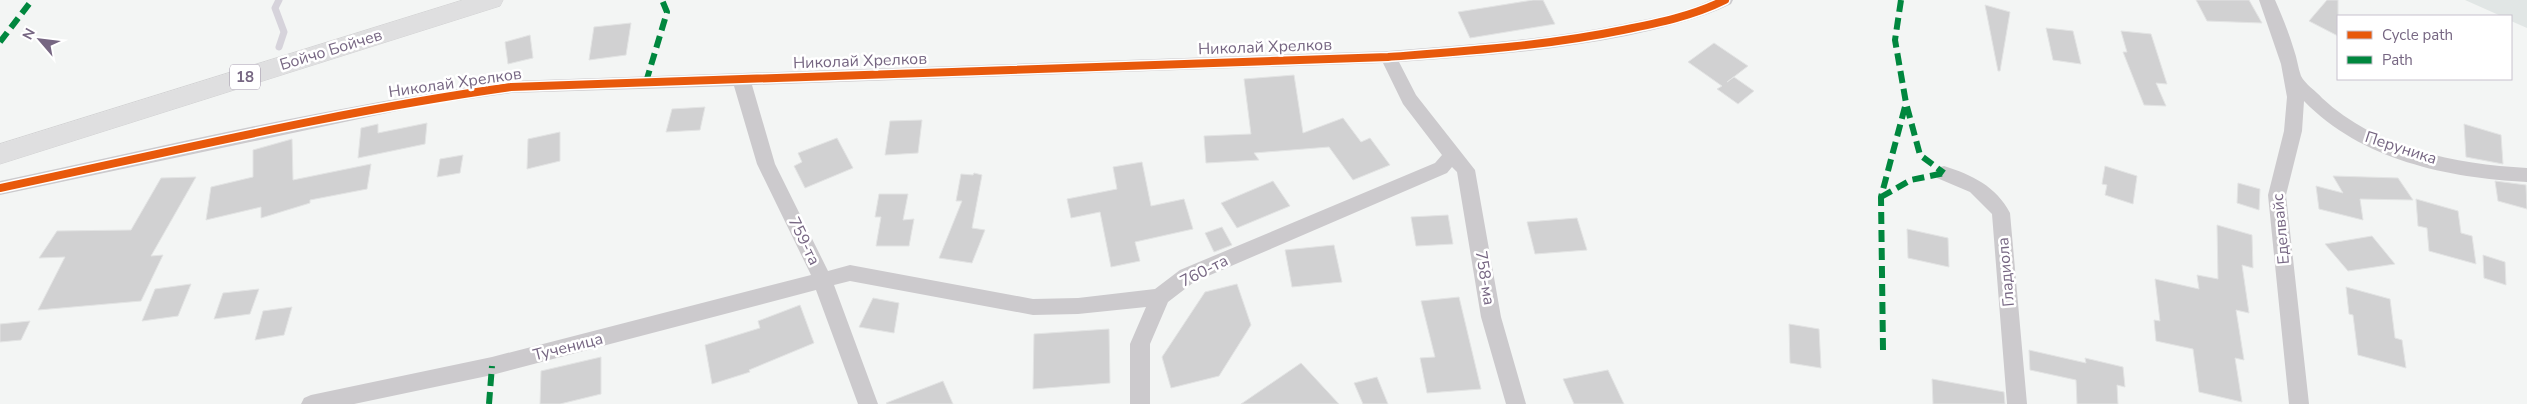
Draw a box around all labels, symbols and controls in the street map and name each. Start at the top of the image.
north arrow [15,15,65,65]
legend [2337,15,2512,80]
street label: Бойчо Бойчев [277,24,385,76]
text: N [18,25,40,43]
text: Cycle path [2382,25,2453,45]
street label: Николай Хрелков [1198,34,1333,60]
street label: Николай Хрелков [793,48,928,74]
text: Path [2382,50,2413,70]
street label: Николай Хрелков [387,63,523,103]
road number: 18 [230,64,260,90]
street label: Перуника [2362,126,2440,170]
street label: Еделвайс [2267,192,2295,265]
street label: 759-та [783,213,825,269]
street label: Гладиола [1992,236,2020,308]
street label: 758-ма [1470,249,1500,307]
street label: 760-та [1176,250,1232,292]
street label: Тученица [531,328,605,366]

